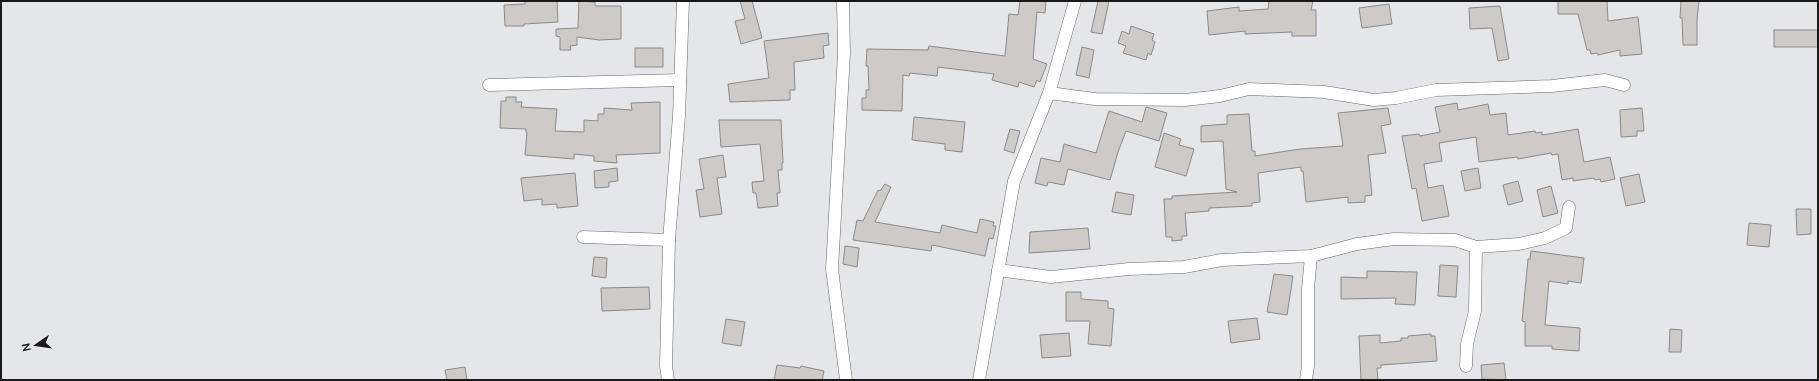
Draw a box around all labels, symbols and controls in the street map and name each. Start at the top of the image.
north arrow [16,325,56,365]
text: N [18,342,34,353]

